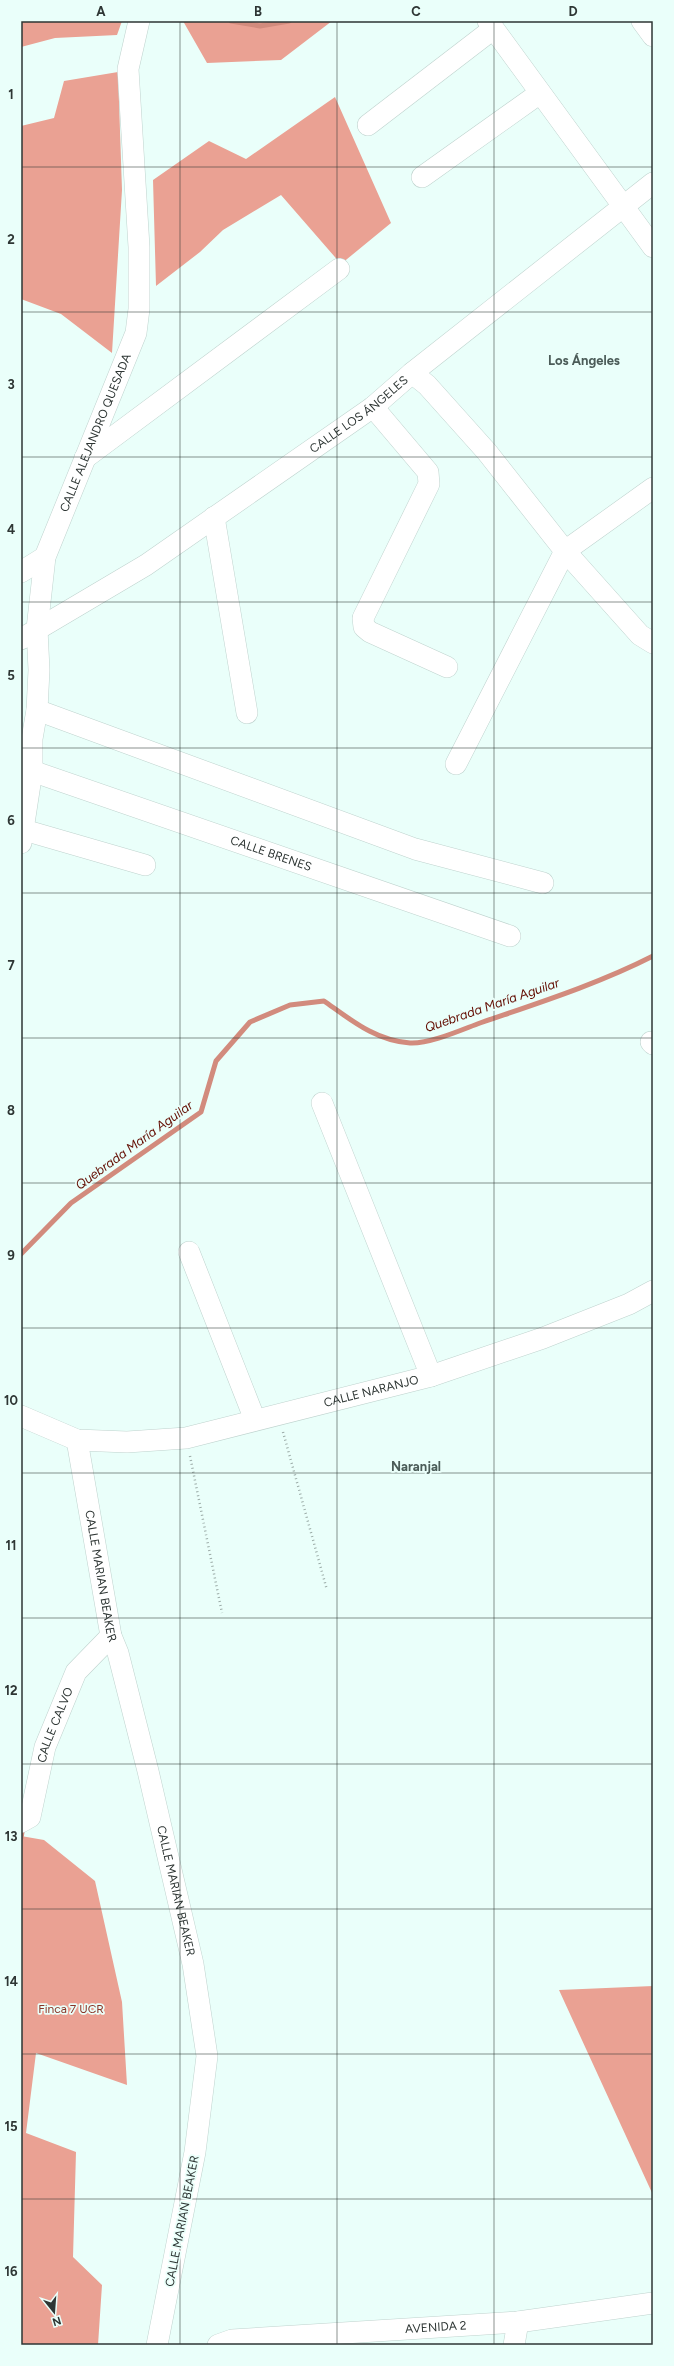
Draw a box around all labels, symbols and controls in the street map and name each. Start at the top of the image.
text: A [96,4,106,19]
text: B [254,4,262,19]
text: C [411,4,421,19]
text: D [568,4,578,19]
text: 1 [8,87,14,102]
text: 2 [7,232,15,247]
street label: CALLE ALEJANDRO QUESADA [57,352,134,514]
district label: Los Ángeles [548,353,620,368]
street label: CALLE LOS ÁNGELES [307,373,411,456]
text: 3 [7,377,15,392]
text: 4 [7,522,15,537]
text: 5 [7,668,15,683]
text: 6 [7,813,15,828]
street label: CALLE BRENES [229,833,314,874]
text: 7 [7,958,15,973]
water label: Quebrada María Aguilar [423,975,562,1035]
water label: Quebrada María Aguilar [72,1097,196,1193]
text: 8 [7,1103,15,1118]
text: 9 [7,1248,15,1263]
street label: CALLE NARANJO [322,1372,420,1410]
text: 10 [4,1393,18,1408]
district label: Naranjal [391,1459,441,1474]
street label: CALLE MARIAN BEAKER [82,1509,120,1644]
text: 11 [6,1538,16,1553]
text: 12 [4,1683,18,1698]
street label: CALLE CALVO [35,1685,76,1764]
street label: CALLE MARIAN BEAKER [154,1824,198,1957]
text: 13 [5,1829,17,1844]
text: 14 [4,1974,18,1989]
park label: Finca 7 UCR [38,2002,104,2016]
text: 15 [4,2119,18,2134]
street label: CALLE MARIAN BEAKER [162,2154,202,2288]
text: 16 [4,2264,18,2279]
north arrow [34,2292,74,2332]
text: N [51,2314,63,2329]
street label: AVENIDA 2 [405,2318,467,2336]

